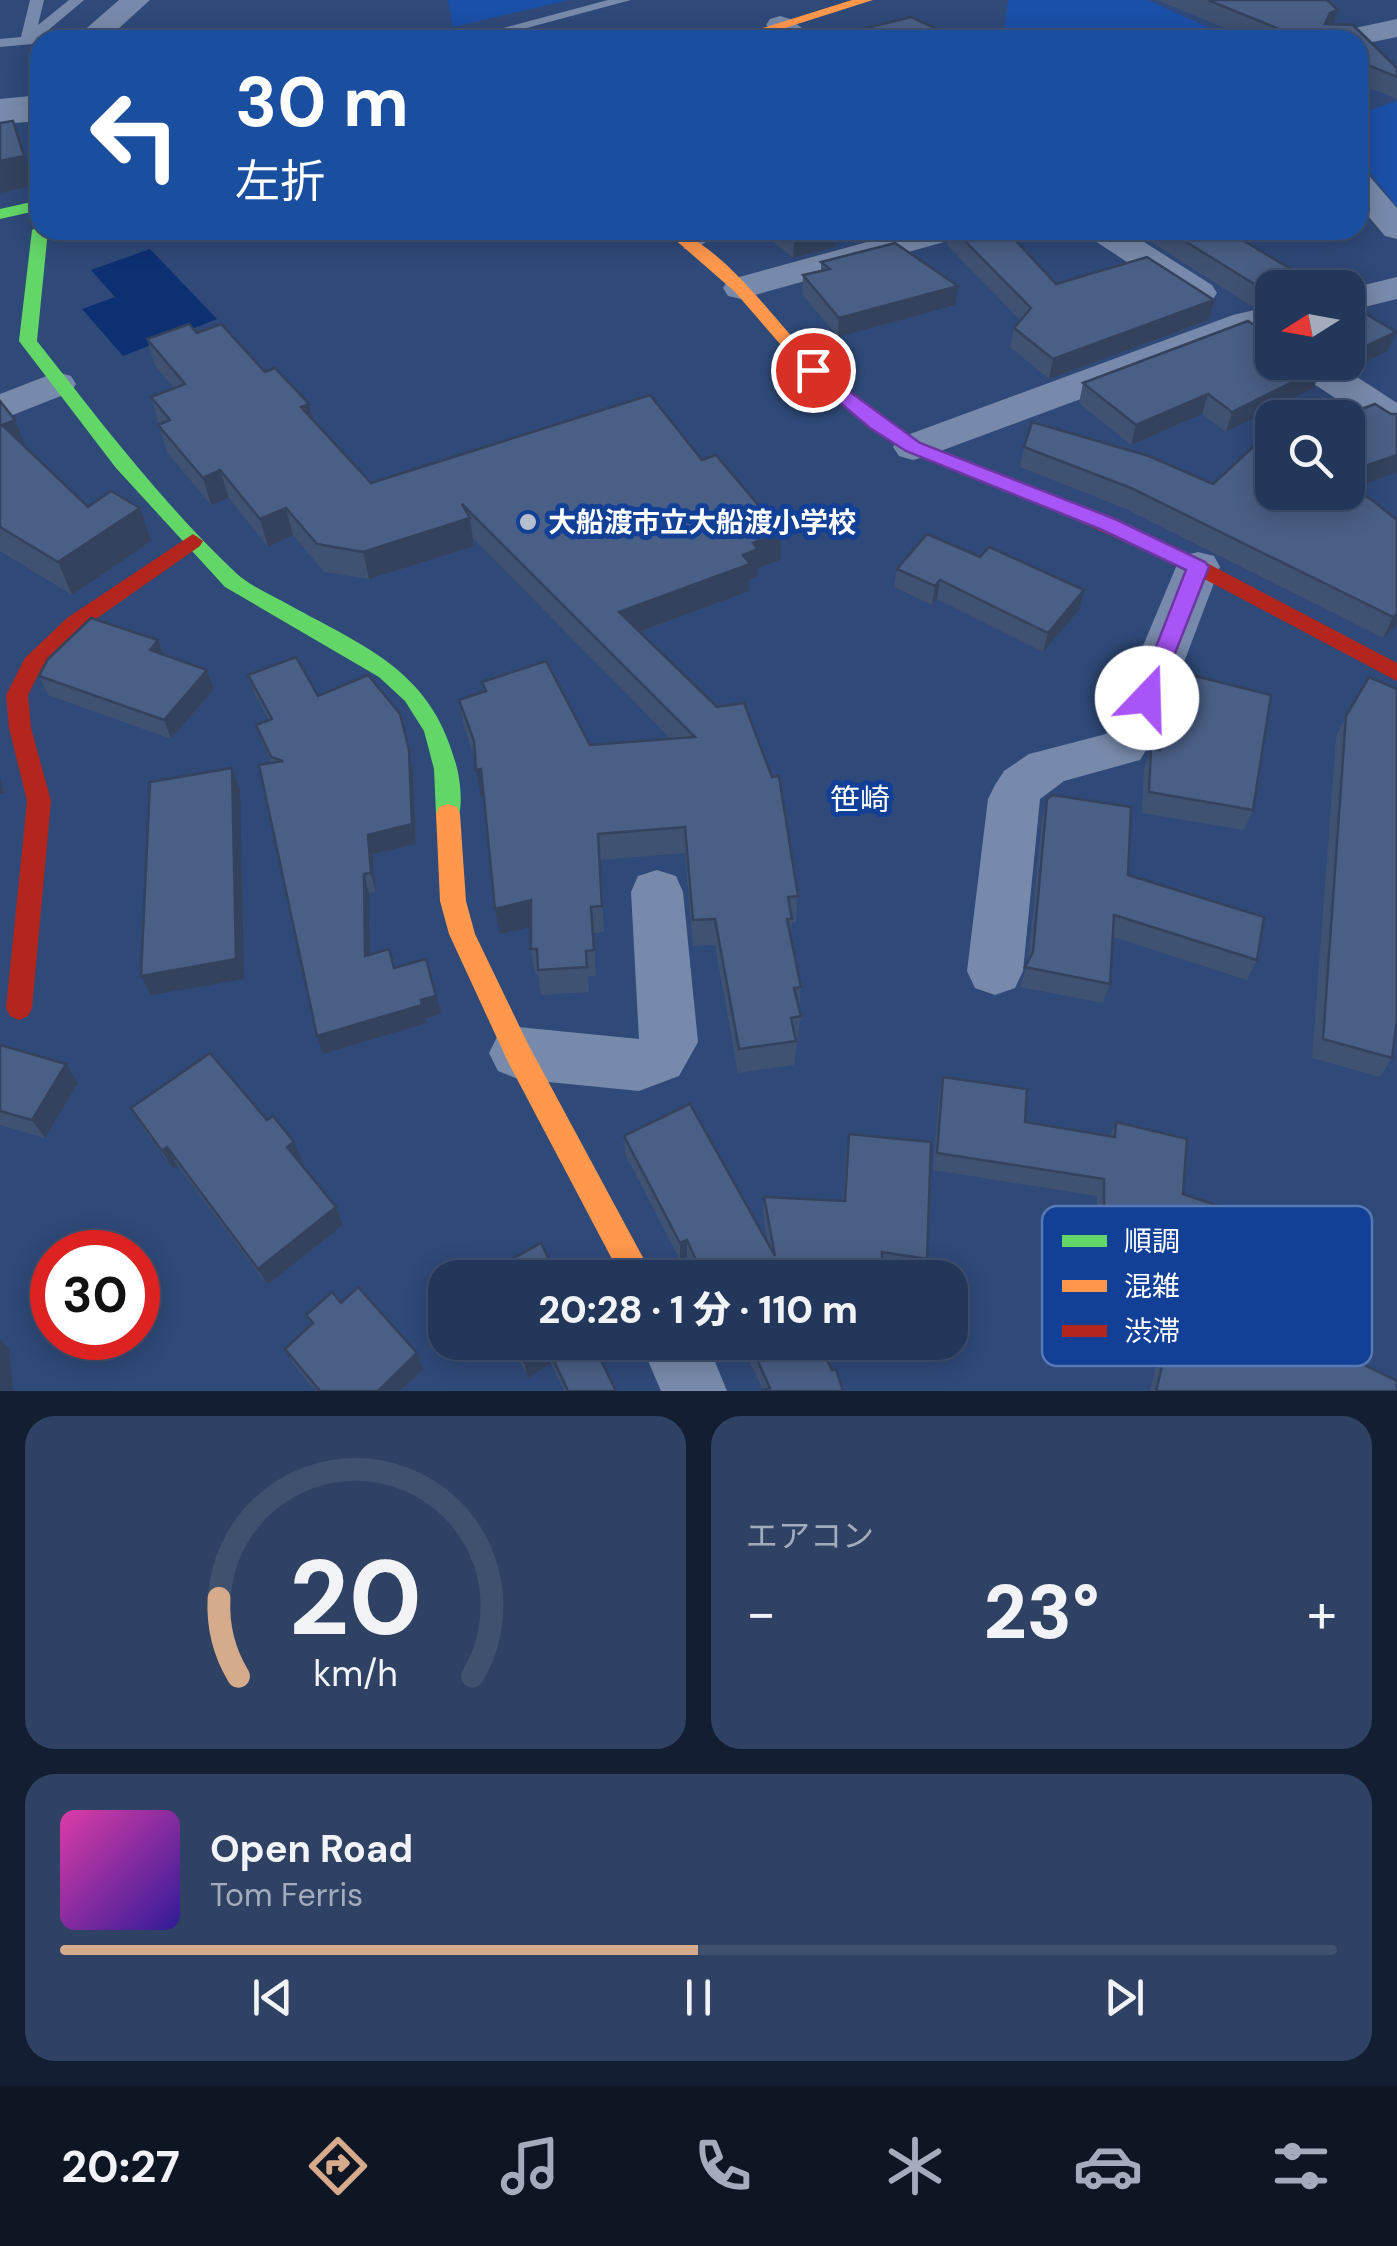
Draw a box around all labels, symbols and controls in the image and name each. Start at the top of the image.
text: 30 m [235,57,409,148]
icon: left [70,70,200,200]
text: 左折 [235,152,325,211]
north arrow [1255,270,1365,380]
map controls [1255,270,1365,510]
pin [771,328,856,413]
icon: arrive [786,343,841,398]
button: search [1255,400,1365,510]
place label: 大船渡市立大船渡小学校 [548,504,856,541]
marker: 大船渡市立大船渡小学校 [517,511,539,533]
position arrow [1095,646,1199,750]
district label: 笹崎 [830,780,890,819]
legend [1042,1206,1372,1366]
text: 順調 [1124,1223,1180,1260]
speed limit sign: 30 [30,1230,160,1360]
text: 混雑 [1124,1268,1180,1305]
text: 20:28 · 1 分 · 110 m [538,1285,858,1335]
text: 渋滞 [1124,1313,1180,1350]
text: エアコン [746,1515,874,1557]
text: 20 [289,1531,422,1666]
text: 23° [983,1564,1100,1661]
text: − [746,1577,776,1649]
text: + [1307,1577,1337,1649]
text: km/h [313,1651,398,1697]
text: Open Road [210,1824,413,1874]
text: Tom Ferris [210,1874,363,1916]
icon: previous [245,1970,300,2025]
icon: pause [671,1970,726,2025]
icon: next [1097,1970,1152,2025]
icon: directions [303,2131,373,2201]
icon: music [495,2131,565,2201]
icon: phone [688,2131,758,2201]
icon: climate [880,2131,950,2201]
icon: car [1073,2131,1143,2201]
icon: filters [1266,2131,1336,2201]
text: 20:27 [61,2137,180,2196]

